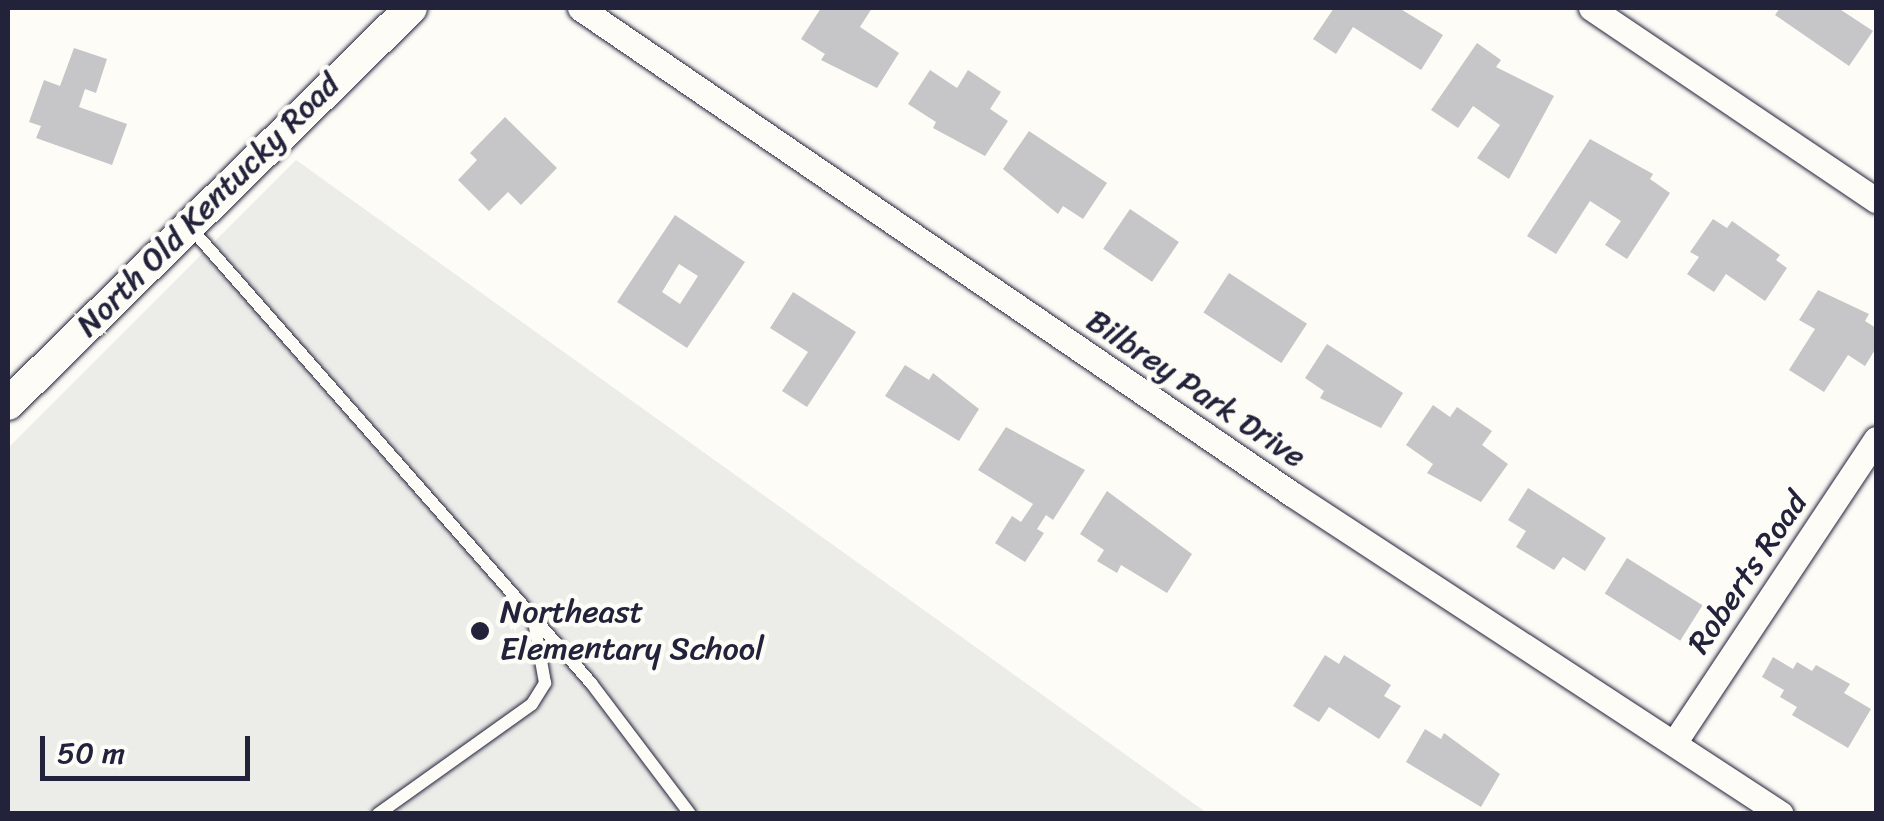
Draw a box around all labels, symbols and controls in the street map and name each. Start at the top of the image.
street label: North Old Kentucky Road [68,65,348,345]
street label: Bilbrey Park Drive [1079,301,1313,477]
street label: Roberts Road [1680,485,1816,661]
place label: Northeast Elementary School [500,594,764,669]
marker: Northeast Elementary School [469,620,491,642]
scale bar [45,716,255,778]
text: 50 m [57,726,125,780]

